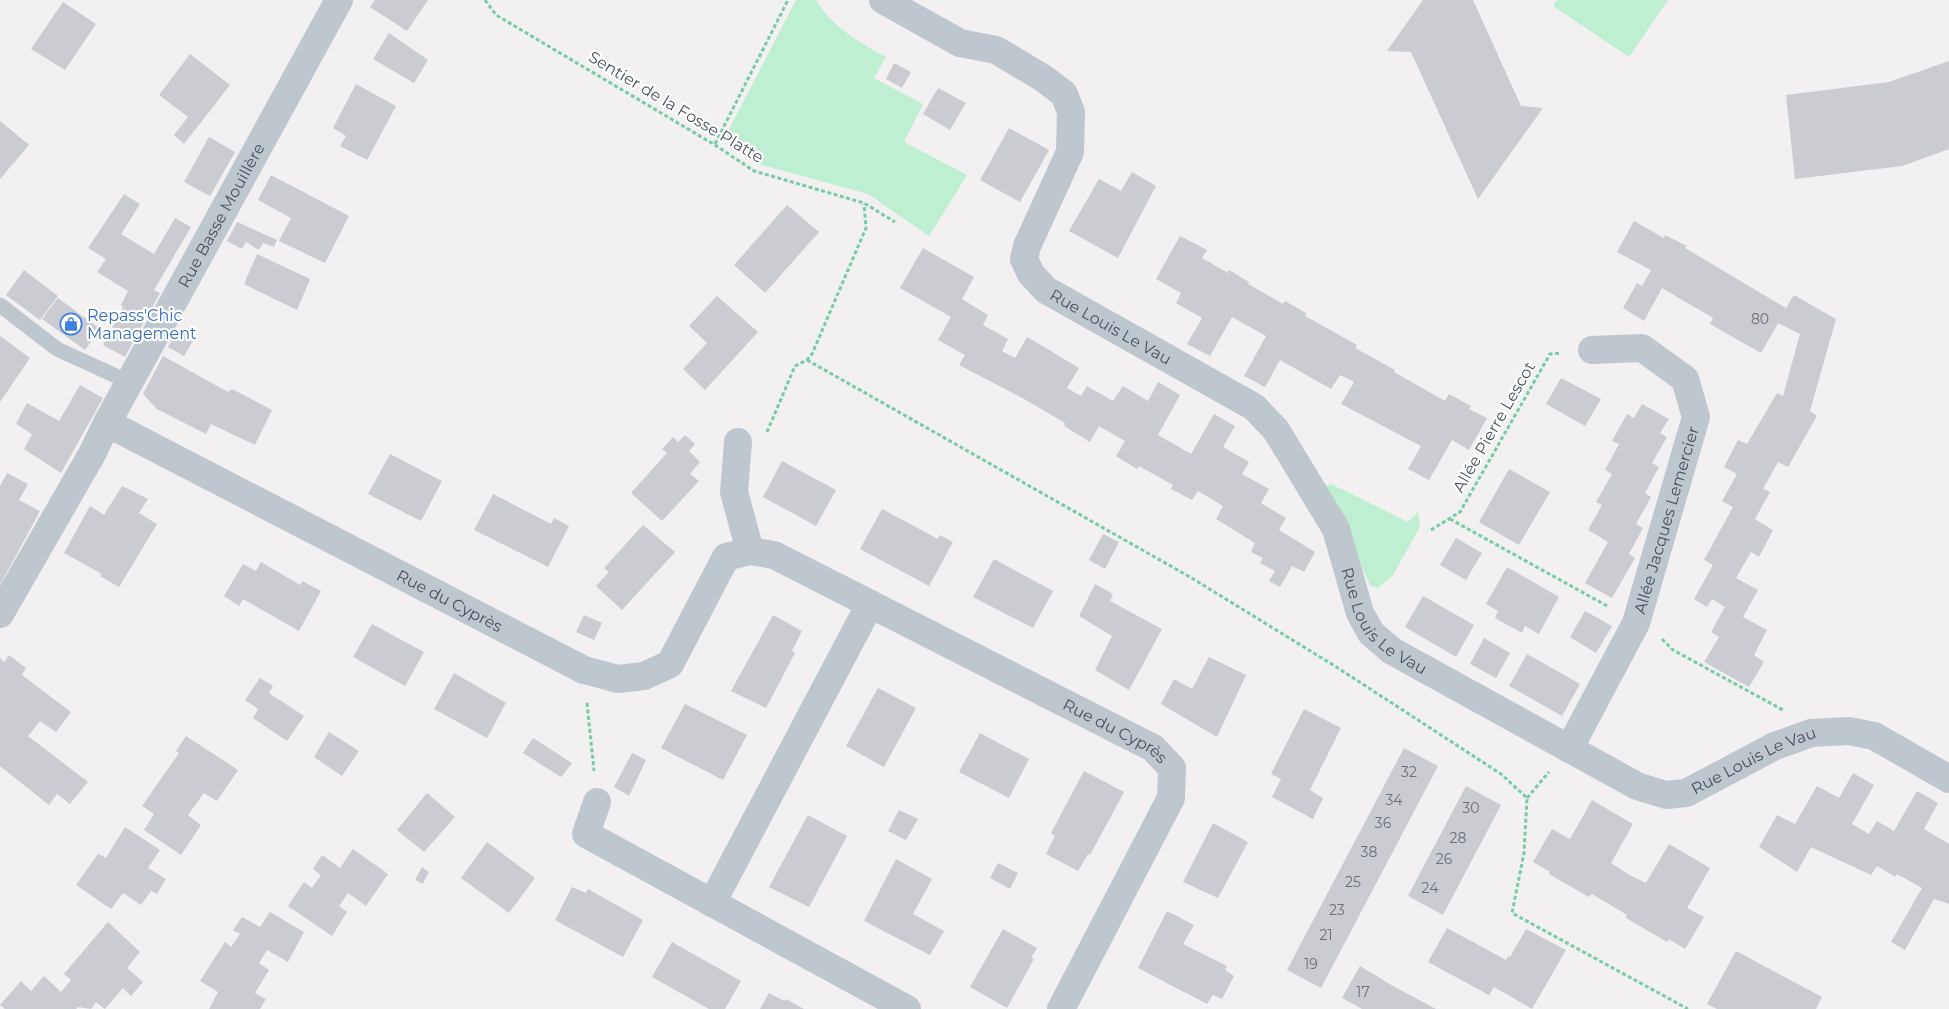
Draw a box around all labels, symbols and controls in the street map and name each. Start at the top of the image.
street label: Sentier de la Fosse Platte [585,47,767,167]
street label: Rue Basse Mouillère [174,140,268,291]
street label: Rue Louis Le Vau [1047,285,1175,368]
place label: Repass'Chic Management [87,306,197,343]
house number: 80 [1751,310,1769,328]
shop icon: Repass'Chic Management [59,312,83,336]
street label: Allée Pierre Lescot [1449,358,1539,496]
street label: Allée Jacques Lemercier [1630,424,1702,616]
street label: Rue du Cyprès [394,565,506,636]
street label: Rue Louis Le Vau [1338,565,1430,678]
street label: Rue du Cyprès [1060,694,1172,767]
street label: Rue Louis Le Vau [1688,723,1818,798]
house number: 32 [1401,763,1417,781]
house number: 34 [1385,791,1403,809]
house number: 30 [1462,799,1480,817]
house number: 36 [1375,814,1392,832]
house number: 28 [1450,829,1467,847]
house number: 38 [1361,843,1377,861]
house number: 26 [1436,850,1453,868]
house number: 25 [1345,873,1361,891]
house number: 24 [1422,879,1439,897]
house number: 23 [1329,901,1345,919]
house number: 21 [1319,926,1333,944]
house number: 19 [1304,955,1318,973]
house number: 17 [1356,983,1370,1001]

